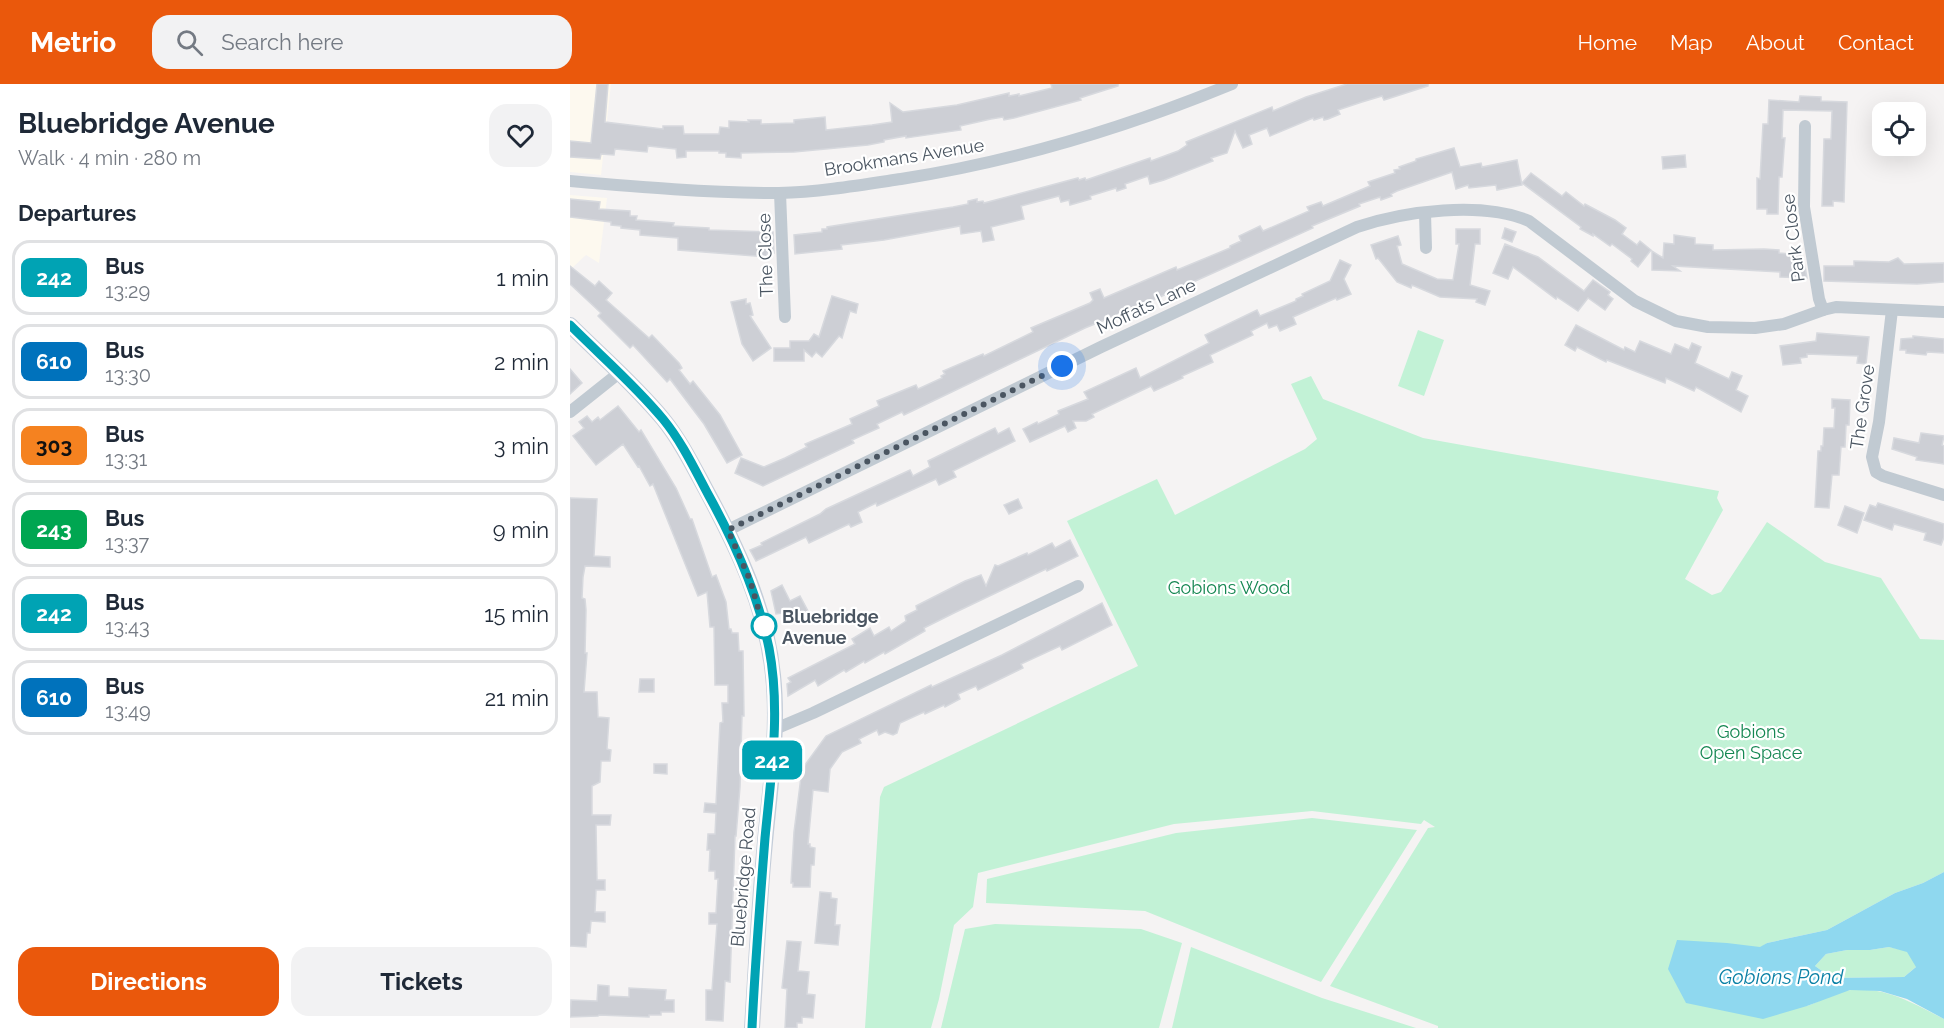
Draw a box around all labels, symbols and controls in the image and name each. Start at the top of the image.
search box [152,15,572,69]
text: Metrio [30,26,116,59]
icon: search [173,26,206,59]
text: Search here [221,29,343,55]
text: Home [1578,30,1637,55]
text: Map [1670,30,1713,55]
text: About [1746,30,1805,55]
text: Contact [1838,30,1914,55]
map controls [1872,102,1926,156]
button: locate [1872,102,1926,156]
button: heart [489,104,552,167]
text: Bluebridge Avenue [18,107,275,140]
street label: Brookmans Avenue [822,134,986,180]
text: Walk · 4 min · 280 m [18,146,201,170]
street label: Park Close [1777,192,1809,283]
text: Departures [18,200,136,226]
street label: The Close [753,212,777,297]
text: Bus [105,253,144,279]
text: 242 [36,265,72,290]
text: 1 min [496,265,549,291]
street label: Moffats Lane [1093,274,1199,338]
text: 13:29 [105,279,150,303]
text: Bus [105,337,144,363]
text: 610 [36,349,72,374]
text: 2 min [494,349,549,375]
your location [1047,351,1077,381]
text: 13:30 [105,363,151,387]
street label: The Grove [1846,363,1878,451]
text: Bus [105,421,144,447]
text: 303 [36,433,72,458]
text: 3 min [494,433,549,459]
text: 13:31 [105,447,147,471]
text: Bus [105,505,144,531]
text: 243 [36,517,72,542]
text: 9 min [493,517,549,543]
text: 13:37 [105,531,149,555]
park label: Gobions Wood [1168,577,1290,598]
text: Bus [105,589,144,615]
text: 242 [36,601,72,626]
text: 15 min [484,601,549,627]
place label: Bluebridge Avenue [782,606,879,648]
marker: Bluebridge Avenue [751,613,777,639]
text: 13:43 [105,615,150,639]
text: Bus [105,673,144,699]
text: 610 [36,685,72,710]
text: 21 min [485,685,549,711]
text: 13:49 [105,699,151,723]
park label: Gobions Open Space [1700,721,1803,763]
line badge: 242 [738,740,806,780]
text: 242 [754,748,790,773]
street label: Bluebridge Road [726,806,760,948]
button: Directions [18,947,279,1016]
button: Tickets [291,947,552,1016]
water label: Gobions Pond [1719,965,1844,989]

